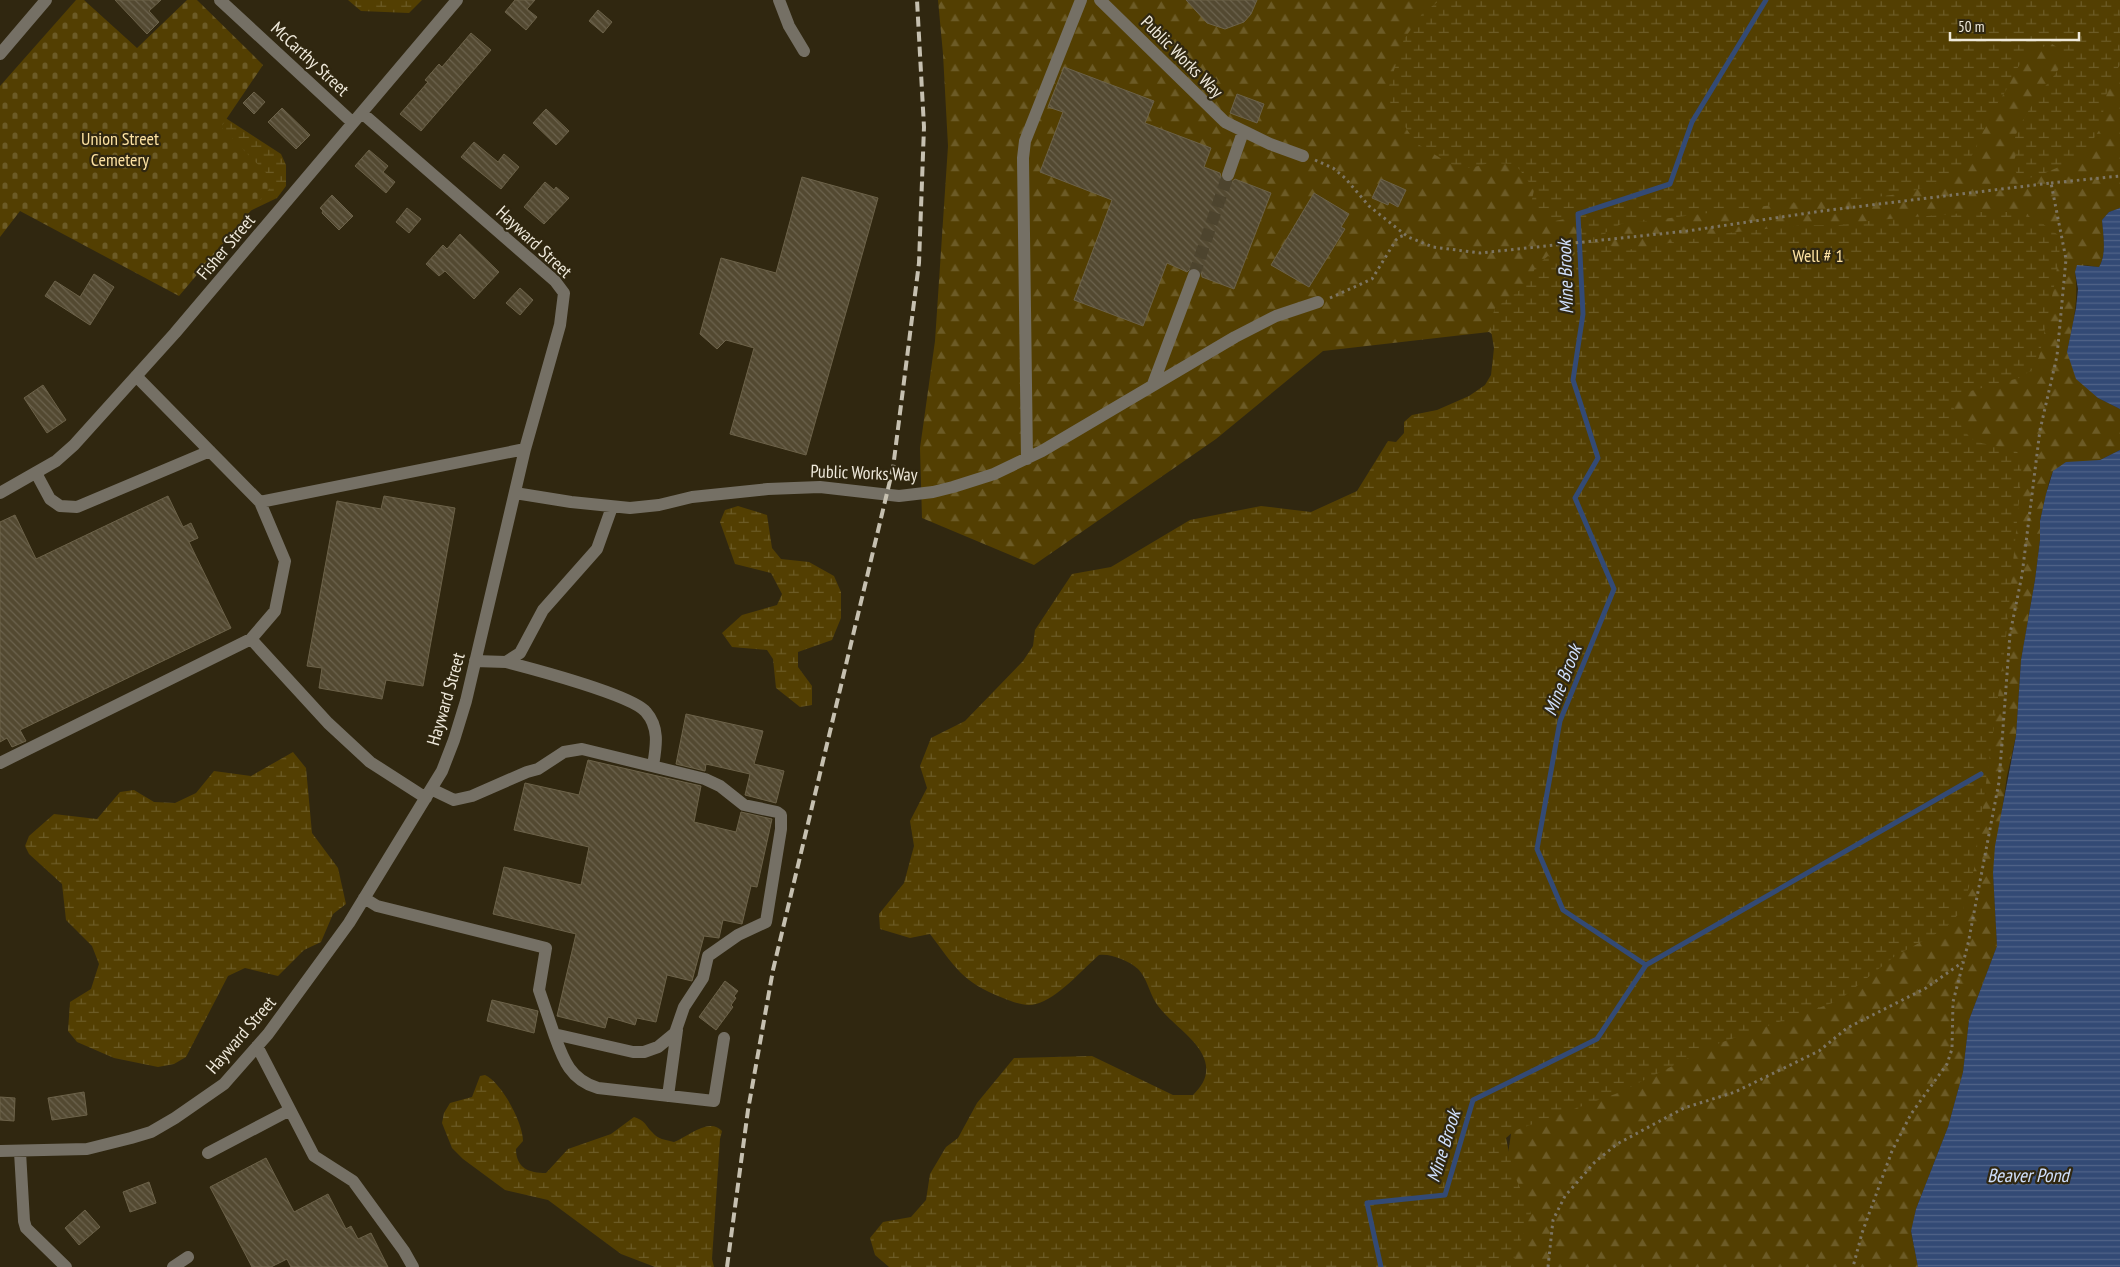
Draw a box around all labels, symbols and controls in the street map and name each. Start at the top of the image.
scale bar [1950,10,2079,42]
street label: Public Works Way [1136,11,1229,103]
street label: McCarthy Street [266,17,354,101]
text: 50 m [1958,17,1984,36]
park label: Union Street Cemetery [81,127,159,171]
street label: Hayward Street [492,201,577,283]
street label: Fisher Street [191,209,260,284]
water label: Mine Brook [1552,237,1578,315]
park label: Well # 1 [1792,244,1844,267]
street label: Public Works Way [810,459,918,486]
water label: Mine Brook [1537,639,1587,719]
street label: Hayward Street [421,650,470,748]
street label: Hayward Street [201,991,281,1078]
water label: Mine Brook [1421,1104,1466,1185]
water label: Beaver Pond [1987,1163,2072,1187]

